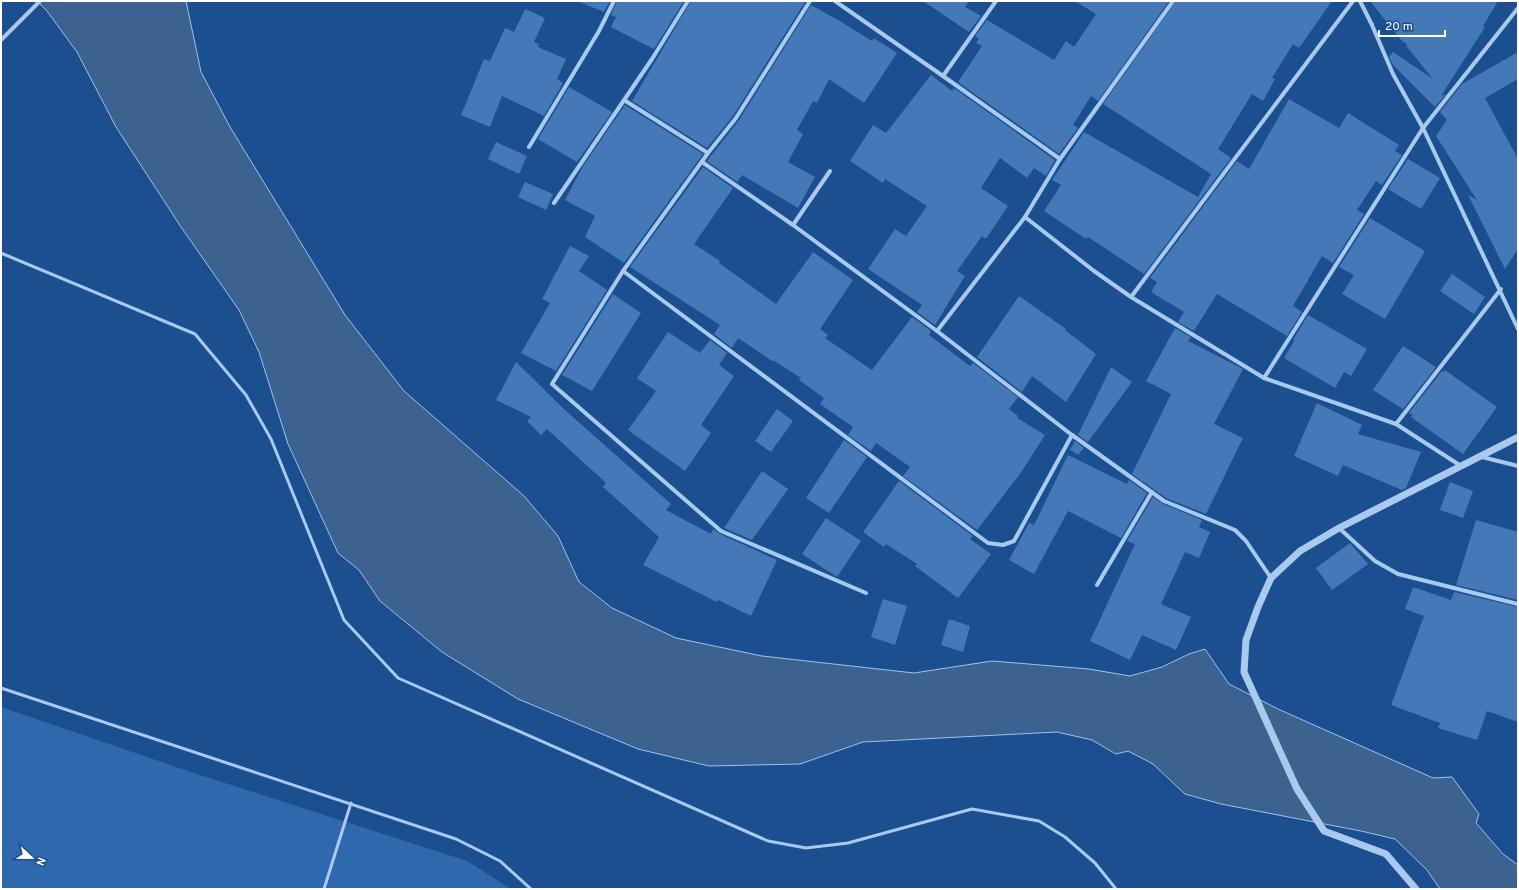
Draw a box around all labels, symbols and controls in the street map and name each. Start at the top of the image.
scale bar [1379,12,1445,38]
text: 20 m [1385,19,1413,35]
north arrow [12,838,52,878]
text: N [32,855,48,868]

